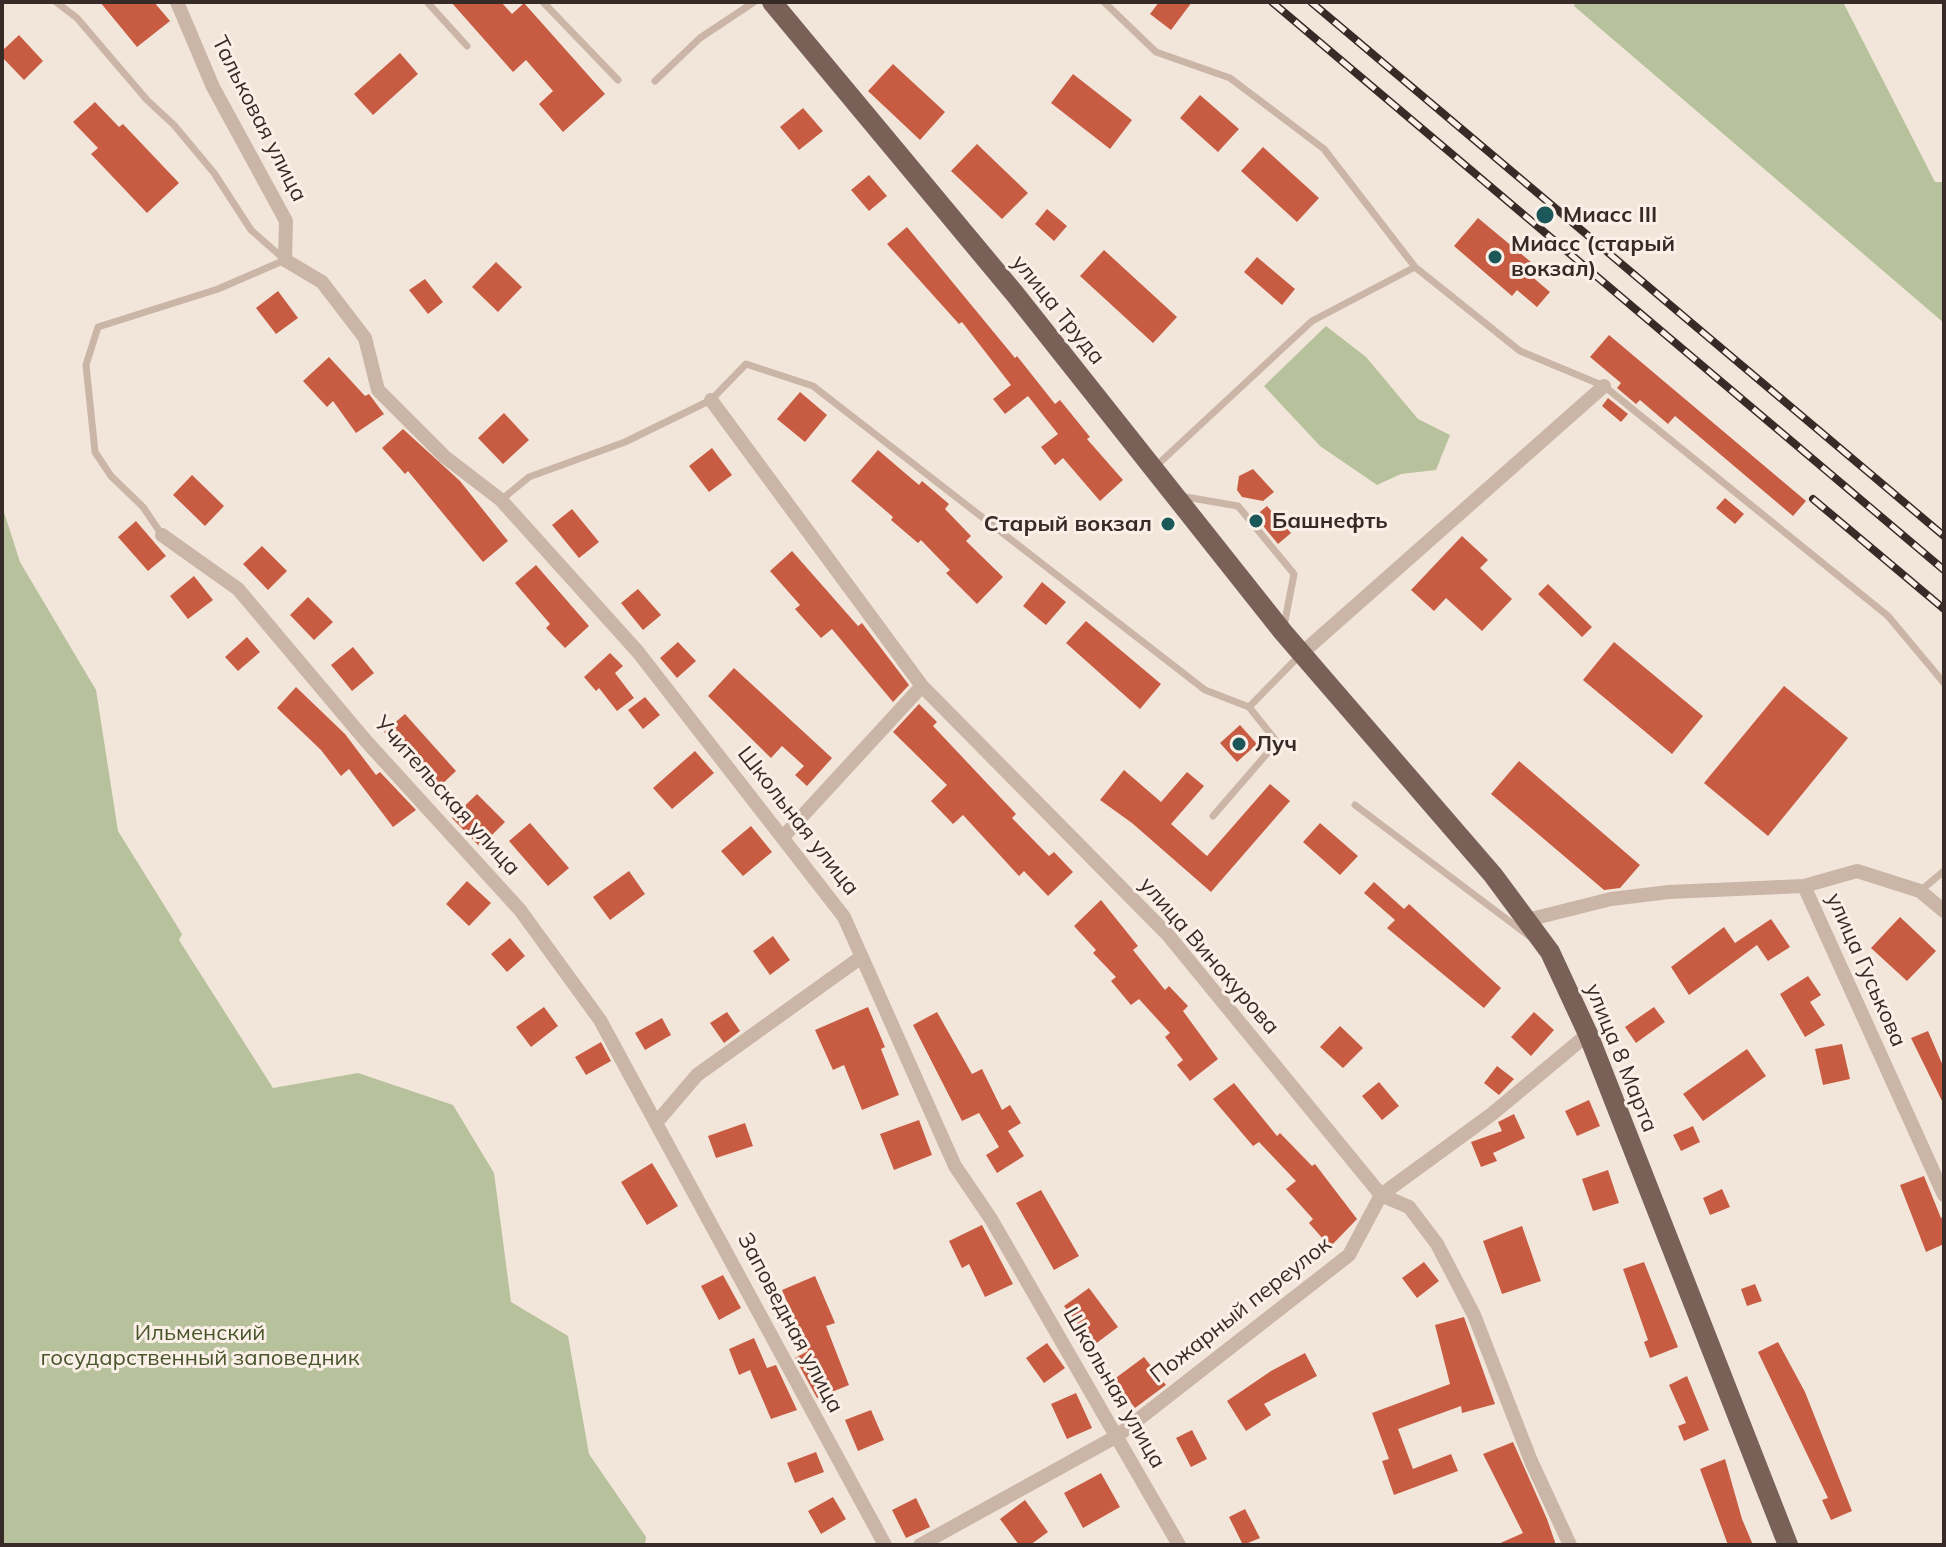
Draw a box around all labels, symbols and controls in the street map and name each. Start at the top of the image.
street label: Тальковая улица [206,32,312,206]
place label: Миасс III [1563,202,1657,228]
marker: Миасс III [1534,204,1556,226]
place label: Миасс (старый вокзал) [1511,231,1675,282]
marker: Миасс (старый вокзал) [1486,248,1504,266]
street label: улица Труда [1006,250,1110,370]
place label: Башнефть [1272,508,1388,534]
place label: Старый вокзал [984,511,1152,537]
marker: Башнефть [1247,512,1265,530]
marker: Старый вокзал [1159,515,1177,533]
street label: Учительская улица [368,711,526,881]
place label: Луч [1255,731,1297,757]
marker: Луч [1230,735,1248,753]
street label: Школьная улица [732,741,864,901]
street label: улица Винокурова [1134,872,1284,1040]
street label: улица Гуськова [1820,889,1912,1051]
street label: улица 8 Марта [1579,980,1663,1136]
street label: Заповедная улица [731,1229,849,1417]
street label: Пожарный переулок [1145,1231,1337,1389]
street label: Школьная улица [1057,1303,1171,1473]
park label: Ильменский государственный заповедник [40,1320,360,1372]

